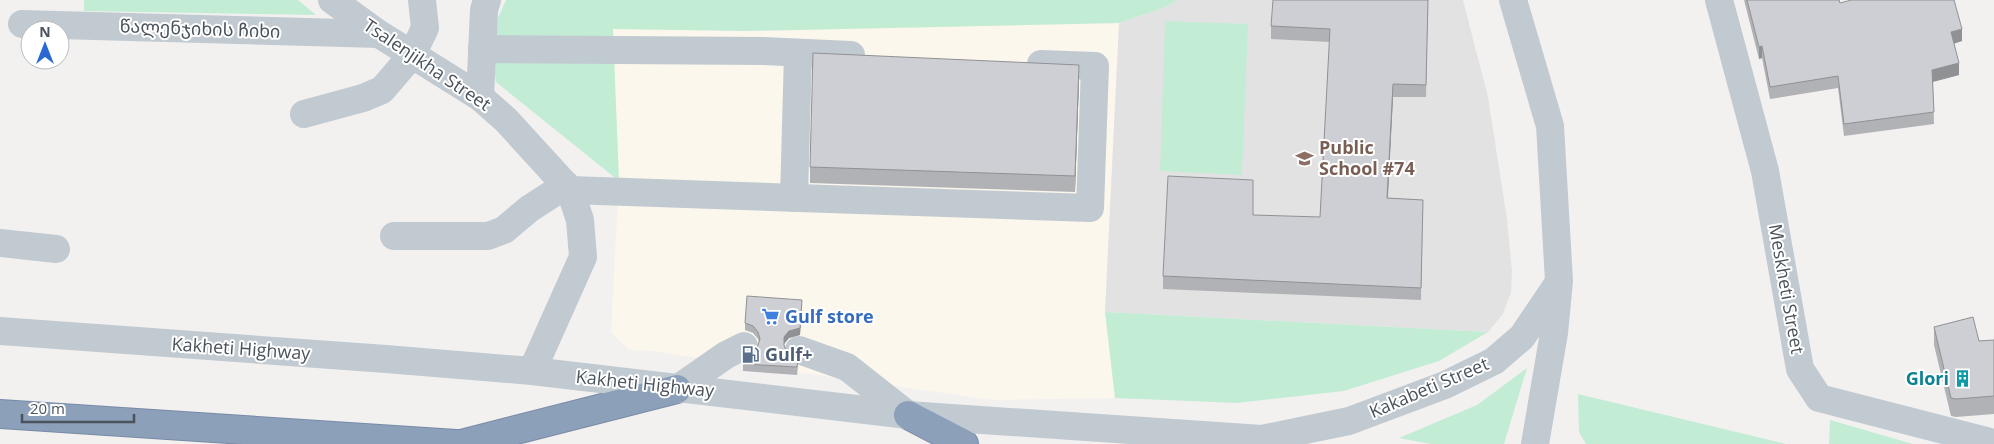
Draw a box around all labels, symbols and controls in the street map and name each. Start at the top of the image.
street label: წალენჯიხის ჩიხი [119,13,281,43]
street label: Tsalenjikha Street [359,13,496,116]
north arrow [20,20,70,70]
text: N [39,22,51,41]
place label: Public School #74 [1319,135,1415,180]
school or university icon: Public School #74 [1295,148,1315,168]
street label: Meskheti Street [1764,222,1810,356]
place label: Gulf store [785,304,874,328]
supermarket icon: Gulf store [761,307,781,327]
street label: Kakheti Highway [171,331,312,365]
place label: Gulf+ [765,342,813,366]
fuel station icon: Gulf+ [741,345,761,365]
street label: Kakabeti Street [1365,351,1492,423]
street label: Kakheti Highway [575,364,716,402]
place label: Glori [1906,366,1949,390]
building icon: Glori [1953,369,1973,389]
scale bar [22,392,135,424]
text: 20 m [30,398,65,418]

